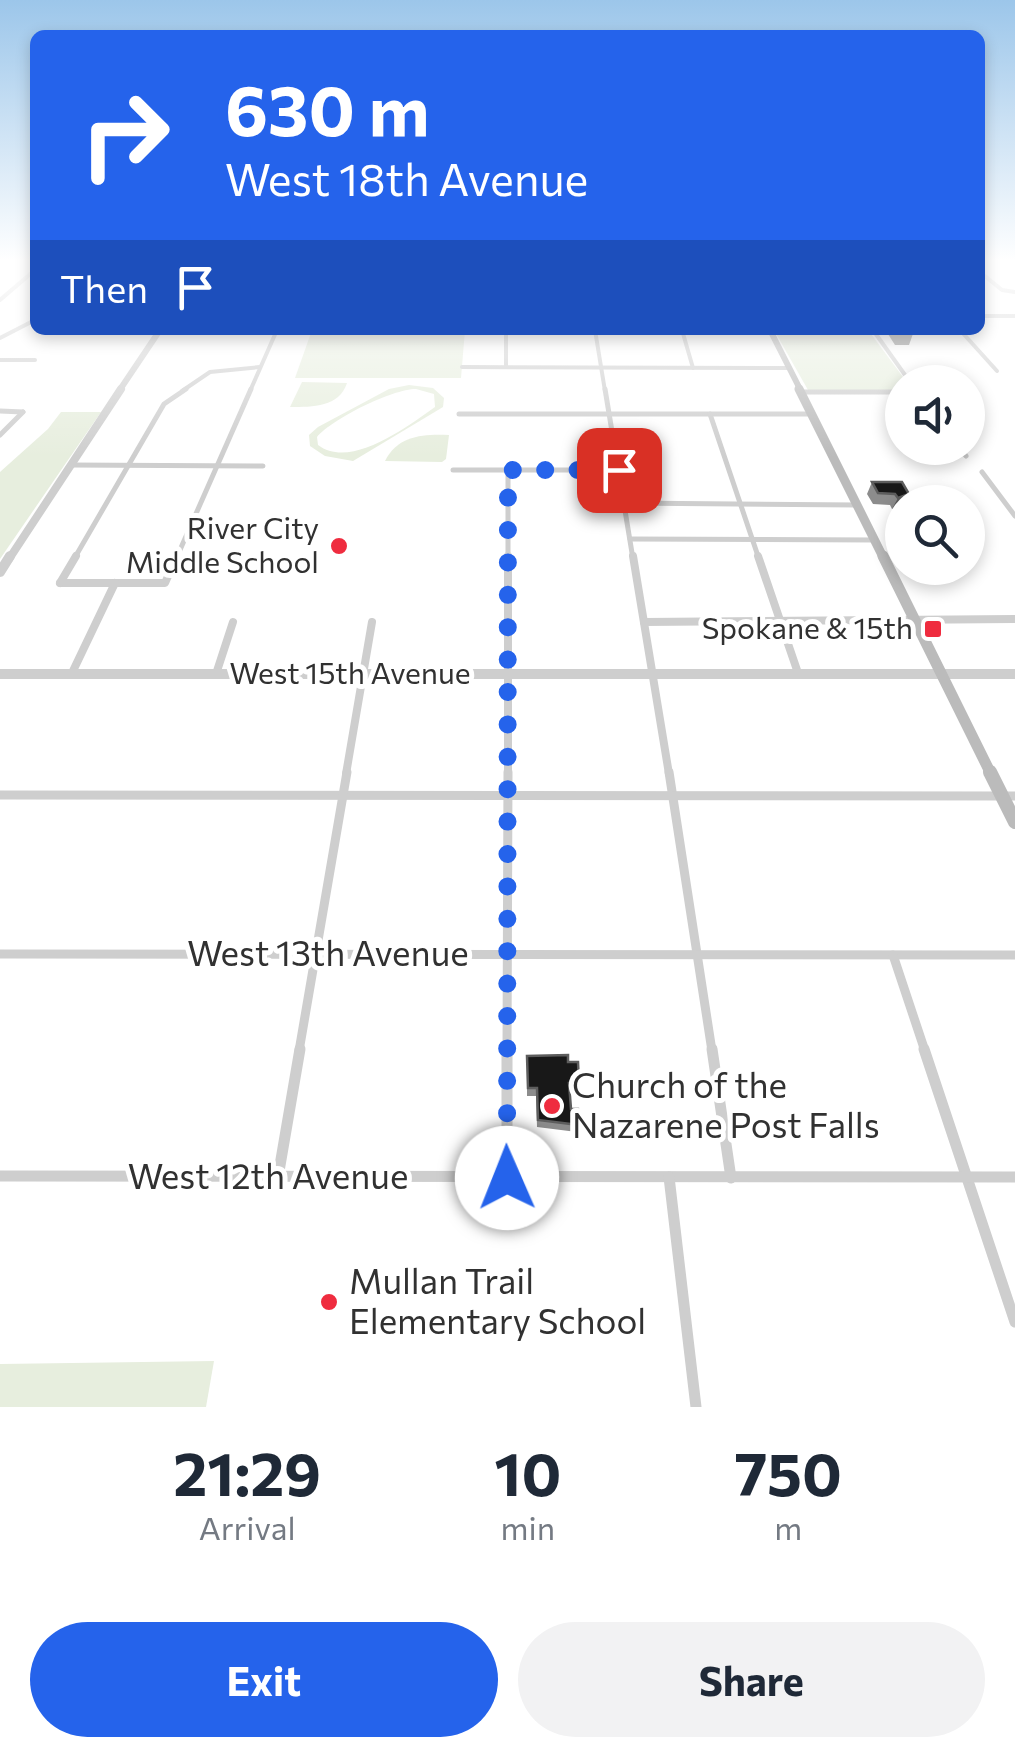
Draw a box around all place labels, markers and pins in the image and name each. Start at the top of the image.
pin [577,428,662,513]
place label: River City Middle School [126,508,319,579]
marker: River City Middle School [328,535,350,557]
place label: Spokane & 15th [702,608,913,645]
marker: Spokane & 15th [922,618,944,640]
place label: Church of the Nazarene Post Falls [572,1062,880,1145]
marker: Church of the Nazarene Post Falls [541,1095,563,1117]
place label: Mullan Trail Elementary School [349,1258,646,1341]
marker: Mullan Trail Elementary School [318,1291,340,1313]

